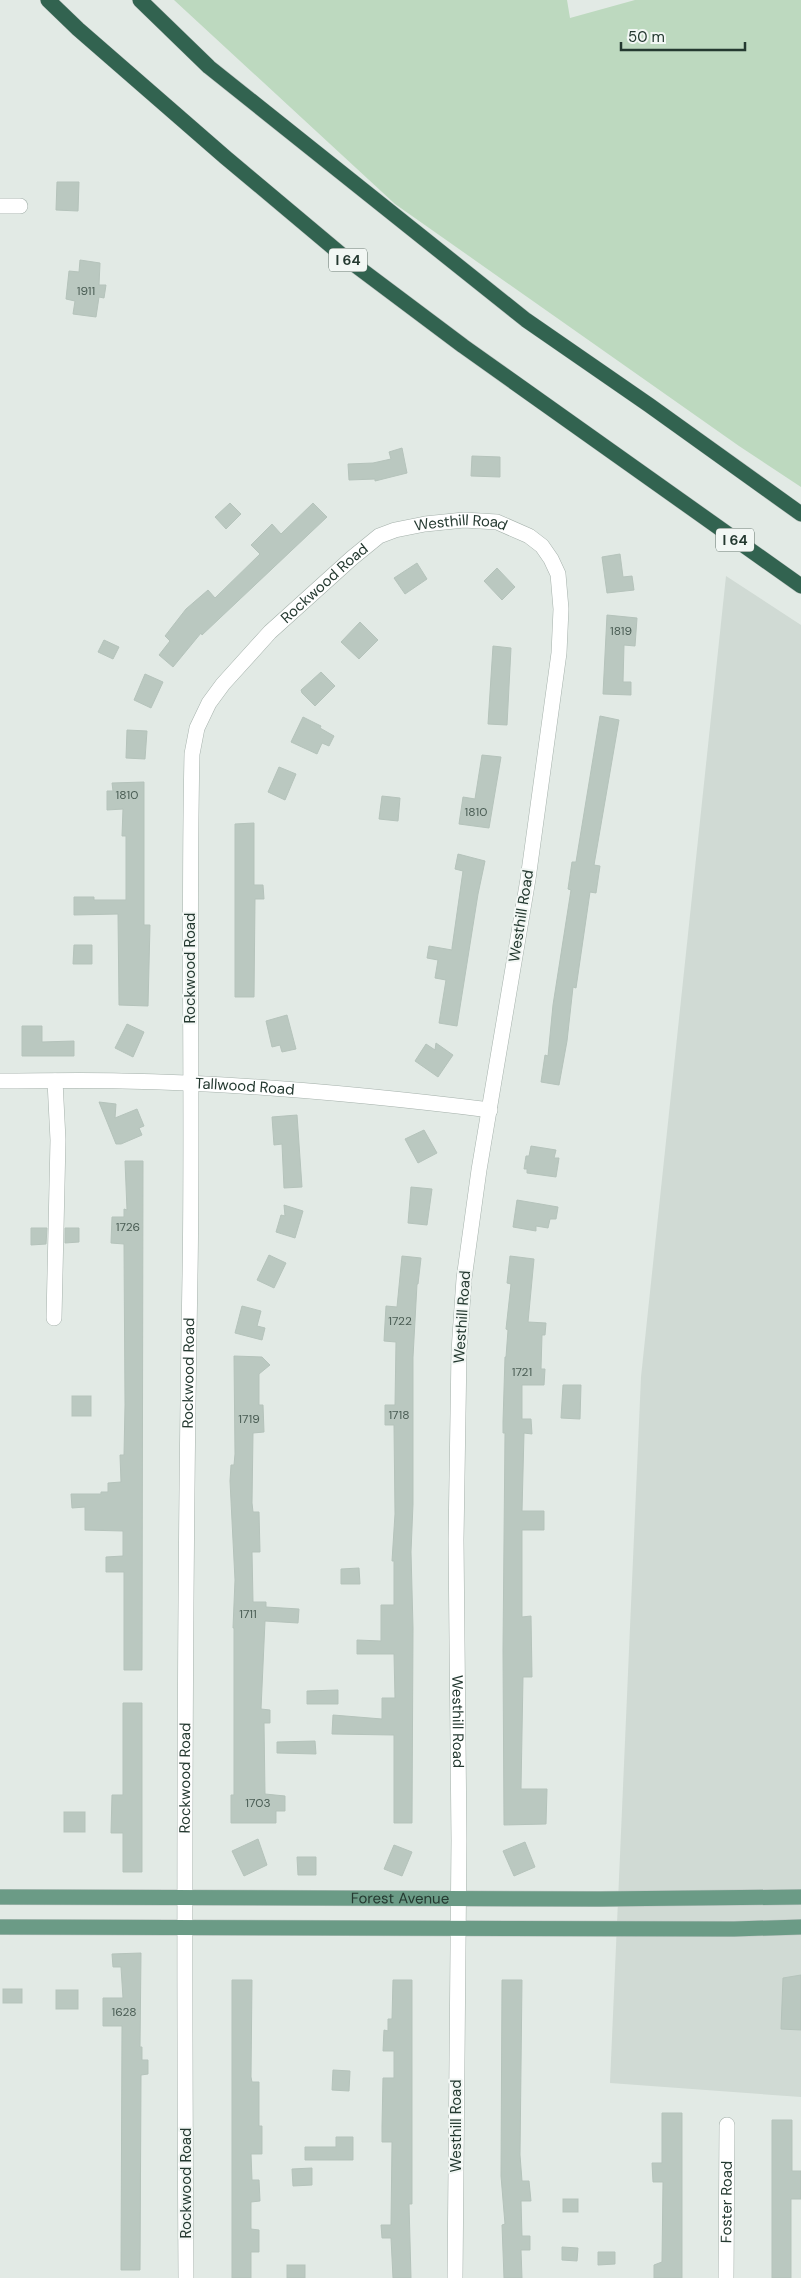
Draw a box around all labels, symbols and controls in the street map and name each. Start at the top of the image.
scale bar [621,20,745,52]
text: 50 m [628,27,665,47]
road number: I 64 [329,248,367,272]
house number: 1911 [77,283,95,299]
street label: Westhill Road [413,510,511,536]
road number: I 64 [716,528,754,552]
street label: Rockwood Road [276,539,372,628]
house number: 1819 [610,623,632,639]
house number: 1810 [116,787,138,803]
house number: 1810 [465,804,487,820]
street label: Westhill Road [504,868,538,964]
street label: Rockwood Road [180,913,200,1023]
street label: Tallwood Road [195,1073,295,1100]
house number: 1726 [116,1219,140,1235]
street label: Westhill Road [449,1270,475,1364]
house number: 1722 [388,1313,412,1329]
street label: Rockwood Road [178,1317,199,1429]
house number: 1721 [512,1364,532,1380]
house number: 1718 [388,1407,410,1423]
house number: 1719 [238,1411,260,1427]
house number: 1711 [239,1606,257,1622]
street label: Westhill Road [447,1675,468,1768]
street label: Rockwood Road [175,1723,195,1833]
house number: 1703 [245,1795,271,1811]
street label: Forest Avenue [351,1888,449,1908]
house number: 1628 [112,2004,136,2020]
street label: Westhill Road [446,2079,466,2173]
street label: Rockwood Road [176,2128,196,2238]
street label: Foster Road [716,2161,737,2243]

